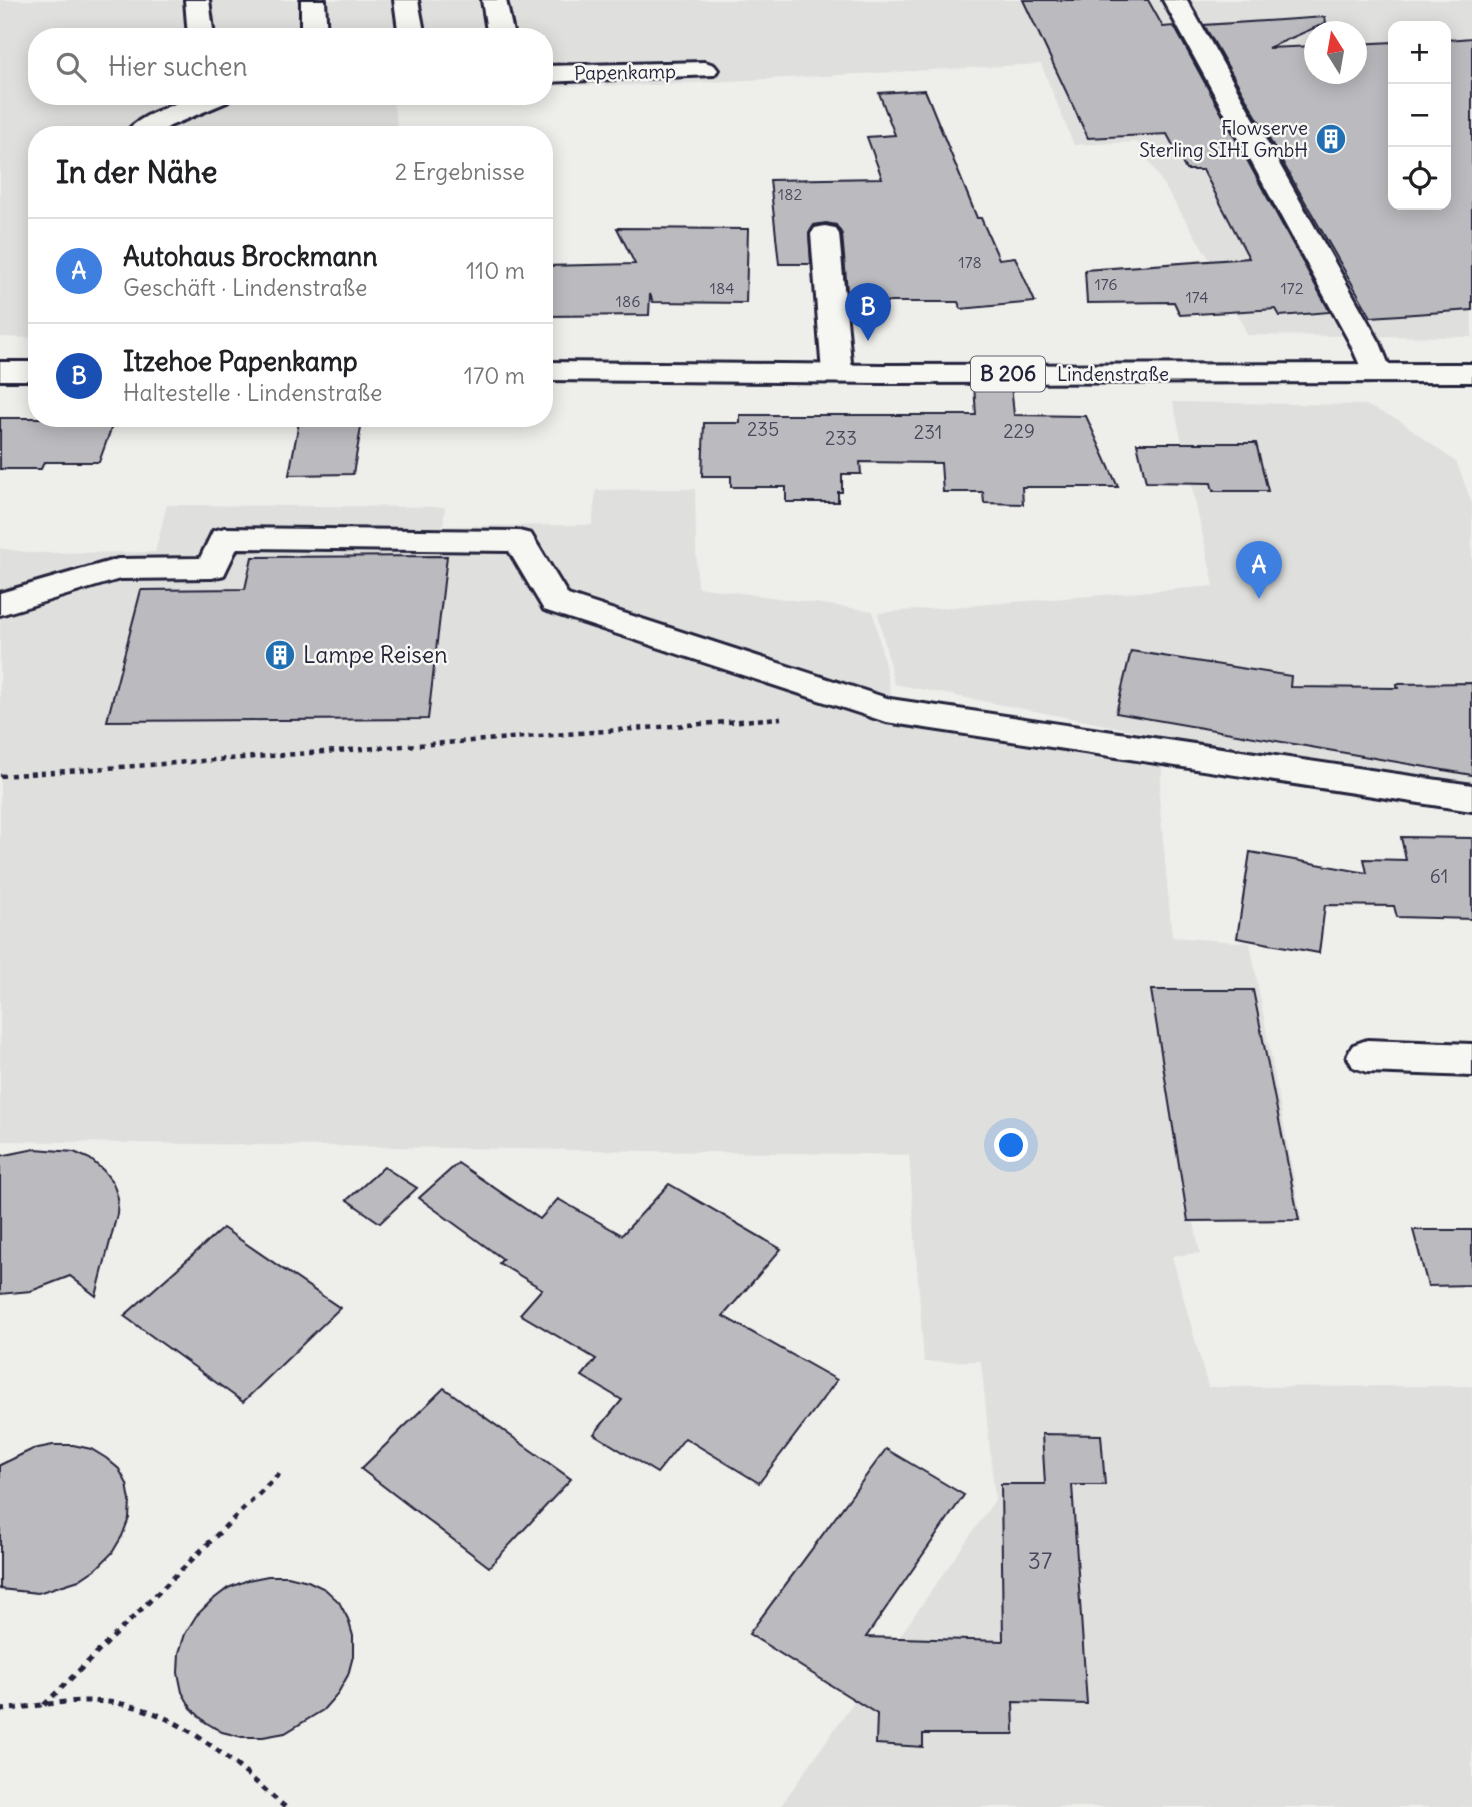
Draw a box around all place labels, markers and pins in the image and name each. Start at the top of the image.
place label: Flowserve Sterling SIHI GmbH [1139,116,1308,162]
building icon: Flowserve Sterling SIHI GmbH [1314,122,1348,156]
pin: B [845,283,891,341]
pin: A [1236,541,1282,599]
building icon: Lampe Reisen [263,638,297,672]
place label: Lampe Reisen [303,640,448,669]

